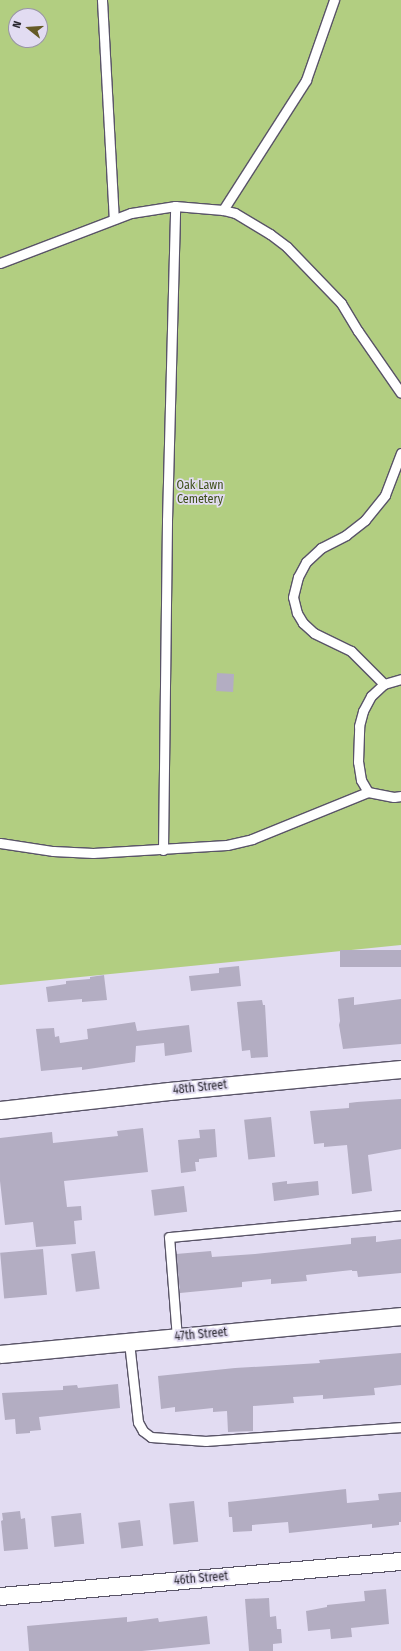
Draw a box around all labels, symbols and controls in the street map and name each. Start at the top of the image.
north arrow [8,8,48,48]
text: N [10,20,24,30]
park label: Oak Lawn Cemetery [177,479,223,507]
street label: 48th Street [172,1078,228,1098]
street label: 47th Street [174,1326,228,1344]
street label: 46th Street [173,1569,229,1589]

